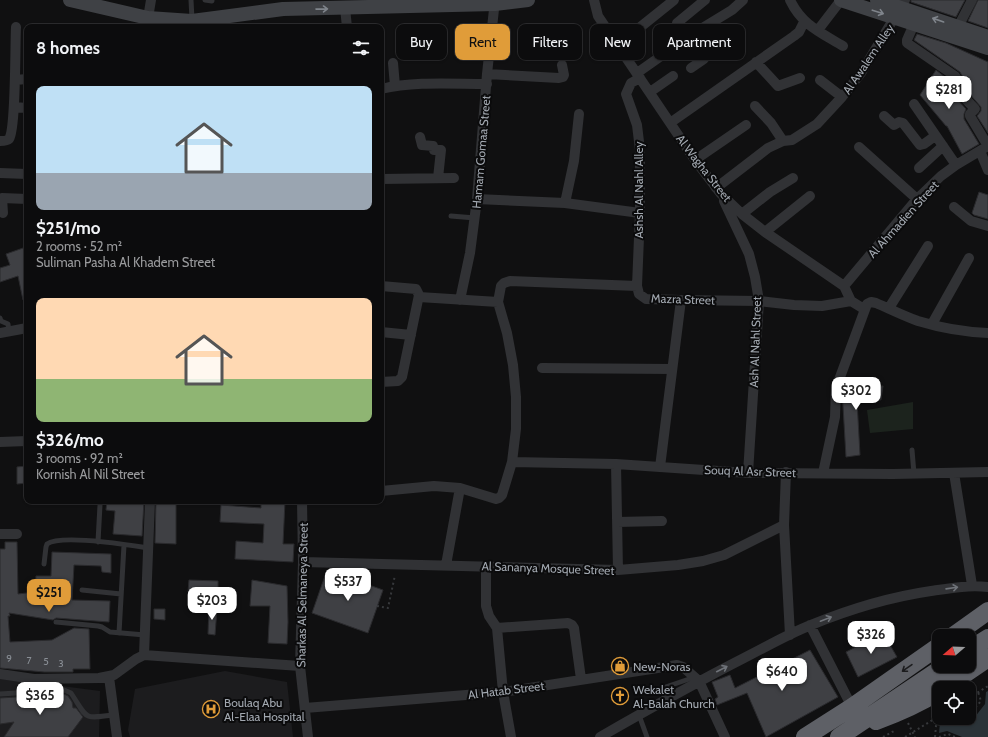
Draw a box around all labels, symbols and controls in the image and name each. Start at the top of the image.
one-way arrow [315,5,328,12]
one-way arrow [871,9,884,16]
one-way arrow [931,16,944,23]
street label: Al Awalem Alley [839,21,897,97]
chip: Buy [396,24,447,60]
chip: Rent [455,24,510,60]
chip: Filters [518,24,582,60]
chip: New [590,24,645,60]
chip: Apartment [653,24,745,60]
icon: filters [350,37,372,59]
text: 8 homes [36,38,100,58]
pin: $281 [925,76,973,110]
text: $281 [935,81,963,97]
street label: Hamam Gomaa Street [469,95,493,209]
icon: home [168,112,240,184]
street label: Al Wagha Street [673,131,735,205]
street label: Ashsh Al Nahl Alley [631,141,646,239]
street label: Al Ahmadien Street [864,177,942,261]
text: $251/mo [36,218,100,238]
text: 2 rooms · 52 m² [36,238,122,254]
text: Suliman Pasha Al Khadem Street [36,254,215,270]
street label: Mazra Street [651,290,715,308]
street label: Ash Al Nahl Street [746,296,764,388]
icon: home [168,324,240,396]
pin: $302 [832,377,880,411]
text: $302 [841,382,871,398]
text: $326/mo [36,430,104,450]
text: 3 rooms · 92 m² [36,450,123,466]
street label: Souq Al Asr Street [704,462,796,480]
text: Kornish Al Nil Street [36,466,145,482]
street label: Sharkas Al Selmaneya Street [293,522,311,668]
street label: Al Sananya Mosque Street [481,558,615,578]
pin: $537 [324,568,372,602]
text: $537 [334,573,362,589]
pin: $251 [25,579,73,613]
text: $251 [36,584,62,600]
one-way arrow [945,584,958,592]
pin: $203 [188,587,236,621]
text: $203 [197,592,227,608]
one-way arrow [820,614,832,622]
pin: $326 [847,621,895,655]
text: $326 [857,626,885,642]
north arrow [932,629,976,673]
map controls [932,629,976,725]
house number: 9 [6,652,12,665]
house number: 7 [26,654,32,667]
house number: 5 [43,655,49,668]
shop icon: New-Noras [610,656,630,676]
house number: 3 [58,657,64,670]
pin: $640 [758,658,806,692]
place label: New-Noras [633,659,691,674]
text: $640 [766,663,798,679]
one-way arrow [902,664,913,672]
one-way arrow [716,665,728,673]
street label: Al Hatab Street [467,678,545,702]
button: locate [932,681,976,725]
pin: $365 [16,682,64,716]
place label: Wekalet Al-Balah Church [633,682,715,711]
church icon: Wekalet Al-Balah Church [610,686,630,706]
text: $365 [26,687,54,703]
place label: Boulaq Abu Al-Elaa Hospital [224,695,305,724]
hospital icon: Boulaq Abu Al-Elaa Hospital [201,699,221,719]

